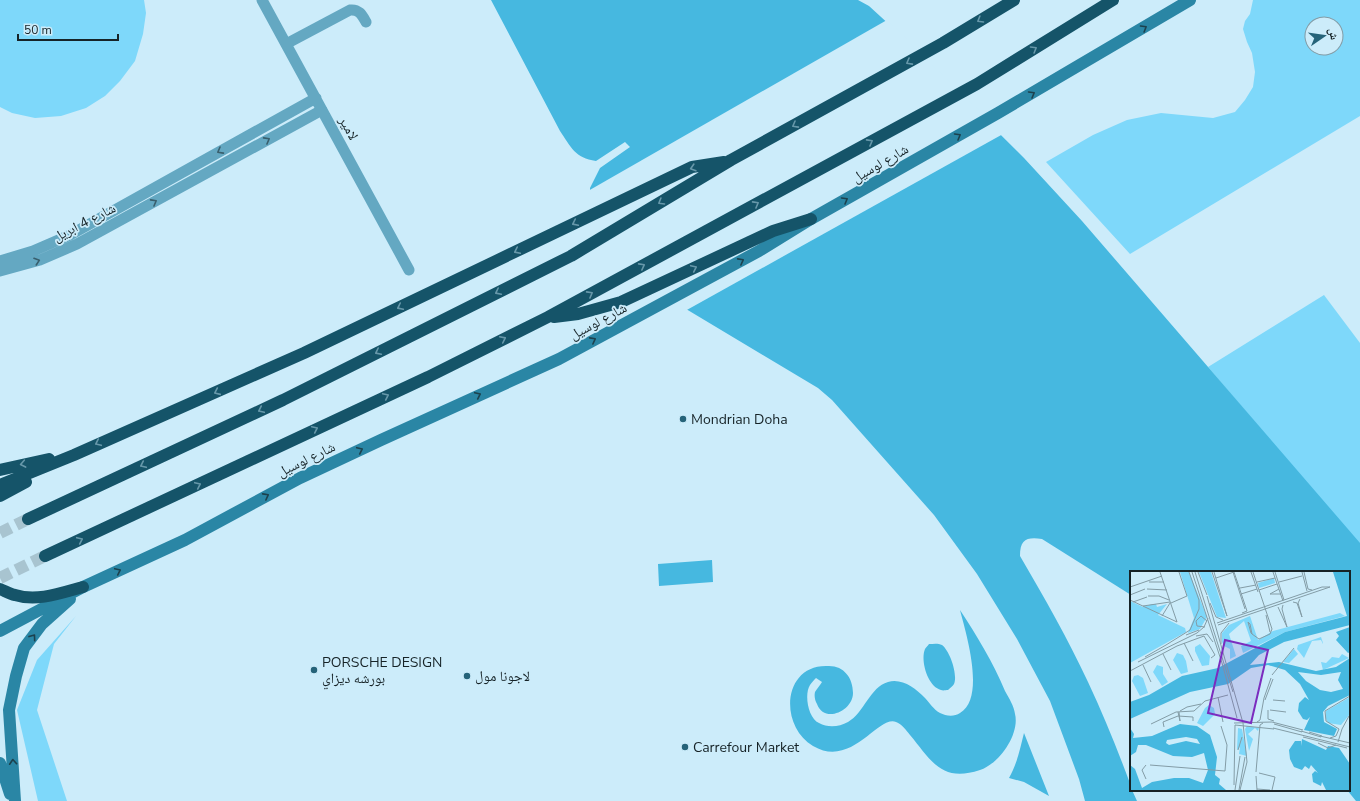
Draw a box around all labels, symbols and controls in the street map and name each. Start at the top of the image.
one-way arrow [977,15,984,23]
scale bar [18,16,118,42]
north arrow [1304,16,1344,56]
text: 50 m [24,22,52,38]
one-way arrow [1140,25,1147,33]
text: ش [1325,26,1342,42]
one-way arrow [1030,46,1037,53]
one-way arrow [906,57,913,64]
one-way arrow [1028,91,1035,98]
street label: لامير [334,112,363,143]
one-way arrow [792,120,799,127]
one-way arrow [954,133,961,140]
one-way arrow [263,137,270,144]
one-way arrow [866,139,873,147]
street label: شارع لوسيل [849,140,912,187]
one-way arrow [217,147,224,154]
one-way arrow [689,163,696,172]
one-way arrow [658,197,665,204]
one-way arrow [841,197,848,204]
street label: شارع 4 ابريل [50,199,119,246]
one-way arrow [149,200,157,207]
one-way arrow [752,202,759,209]
one-way arrow [572,218,580,226]
one-way arrow [513,246,521,253]
one-way arrow [34,257,41,265]
one-way arrow [737,258,744,266]
one-way arrow [637,264,645,271]
one-way arrow [690,265,698,273]
one-way arrow [495,287,502,295]
one-way arrow [586,292,593,299]
street label: شارع لوسيل [566,298,630,344]
one-way arrow [396,302,404,310]
one-way arrow [499,337,506,344]
one-way arrow [589,338,596,345]
one-way arrow [374,347,382,355]
one-way arrow [214,387,221,395]
one-way arrow [474,392,481,400]
one-way arrow [382,393,389,401]
one-way arrow [258,405,266,413]
place label: Mondrian Doha [691,410,788,429]
marker: Mondrian Doha [678,414,688,424]
one-way arrow [311,426,319,434]
street label: شارع لوسيل [274,437,338,482]
one-way arrow [95,438,102,446]
one-way arrow [356,447,363,454]
one-way arrow [20,460,26,468]
one-way arrow [140,460,148,468]
one-way arrow [193,482,201,490]
one-way arrow [262,493,269,501]
one-way arrow [76,537,83,545]
one-way arrow [114,568,122,576]
inset map [1130,571,1350,791]
one-way arrow [28,634,35,641]
place label: PORSCHE DESIGN بورشه ديزاي [322,653,442,690]
marker: PORSCHE DESIGN بورشه ديزاي [309,665,319,675]
place label: لاجونا مول [475,667,530,686]
marker: لاجونا مول [462,671,472,681]
place label: Carrefour Market [693,738,799,757]
marker: Carrefour Market [680,742,690,752]
one-way arrow [8,759,17,765]

